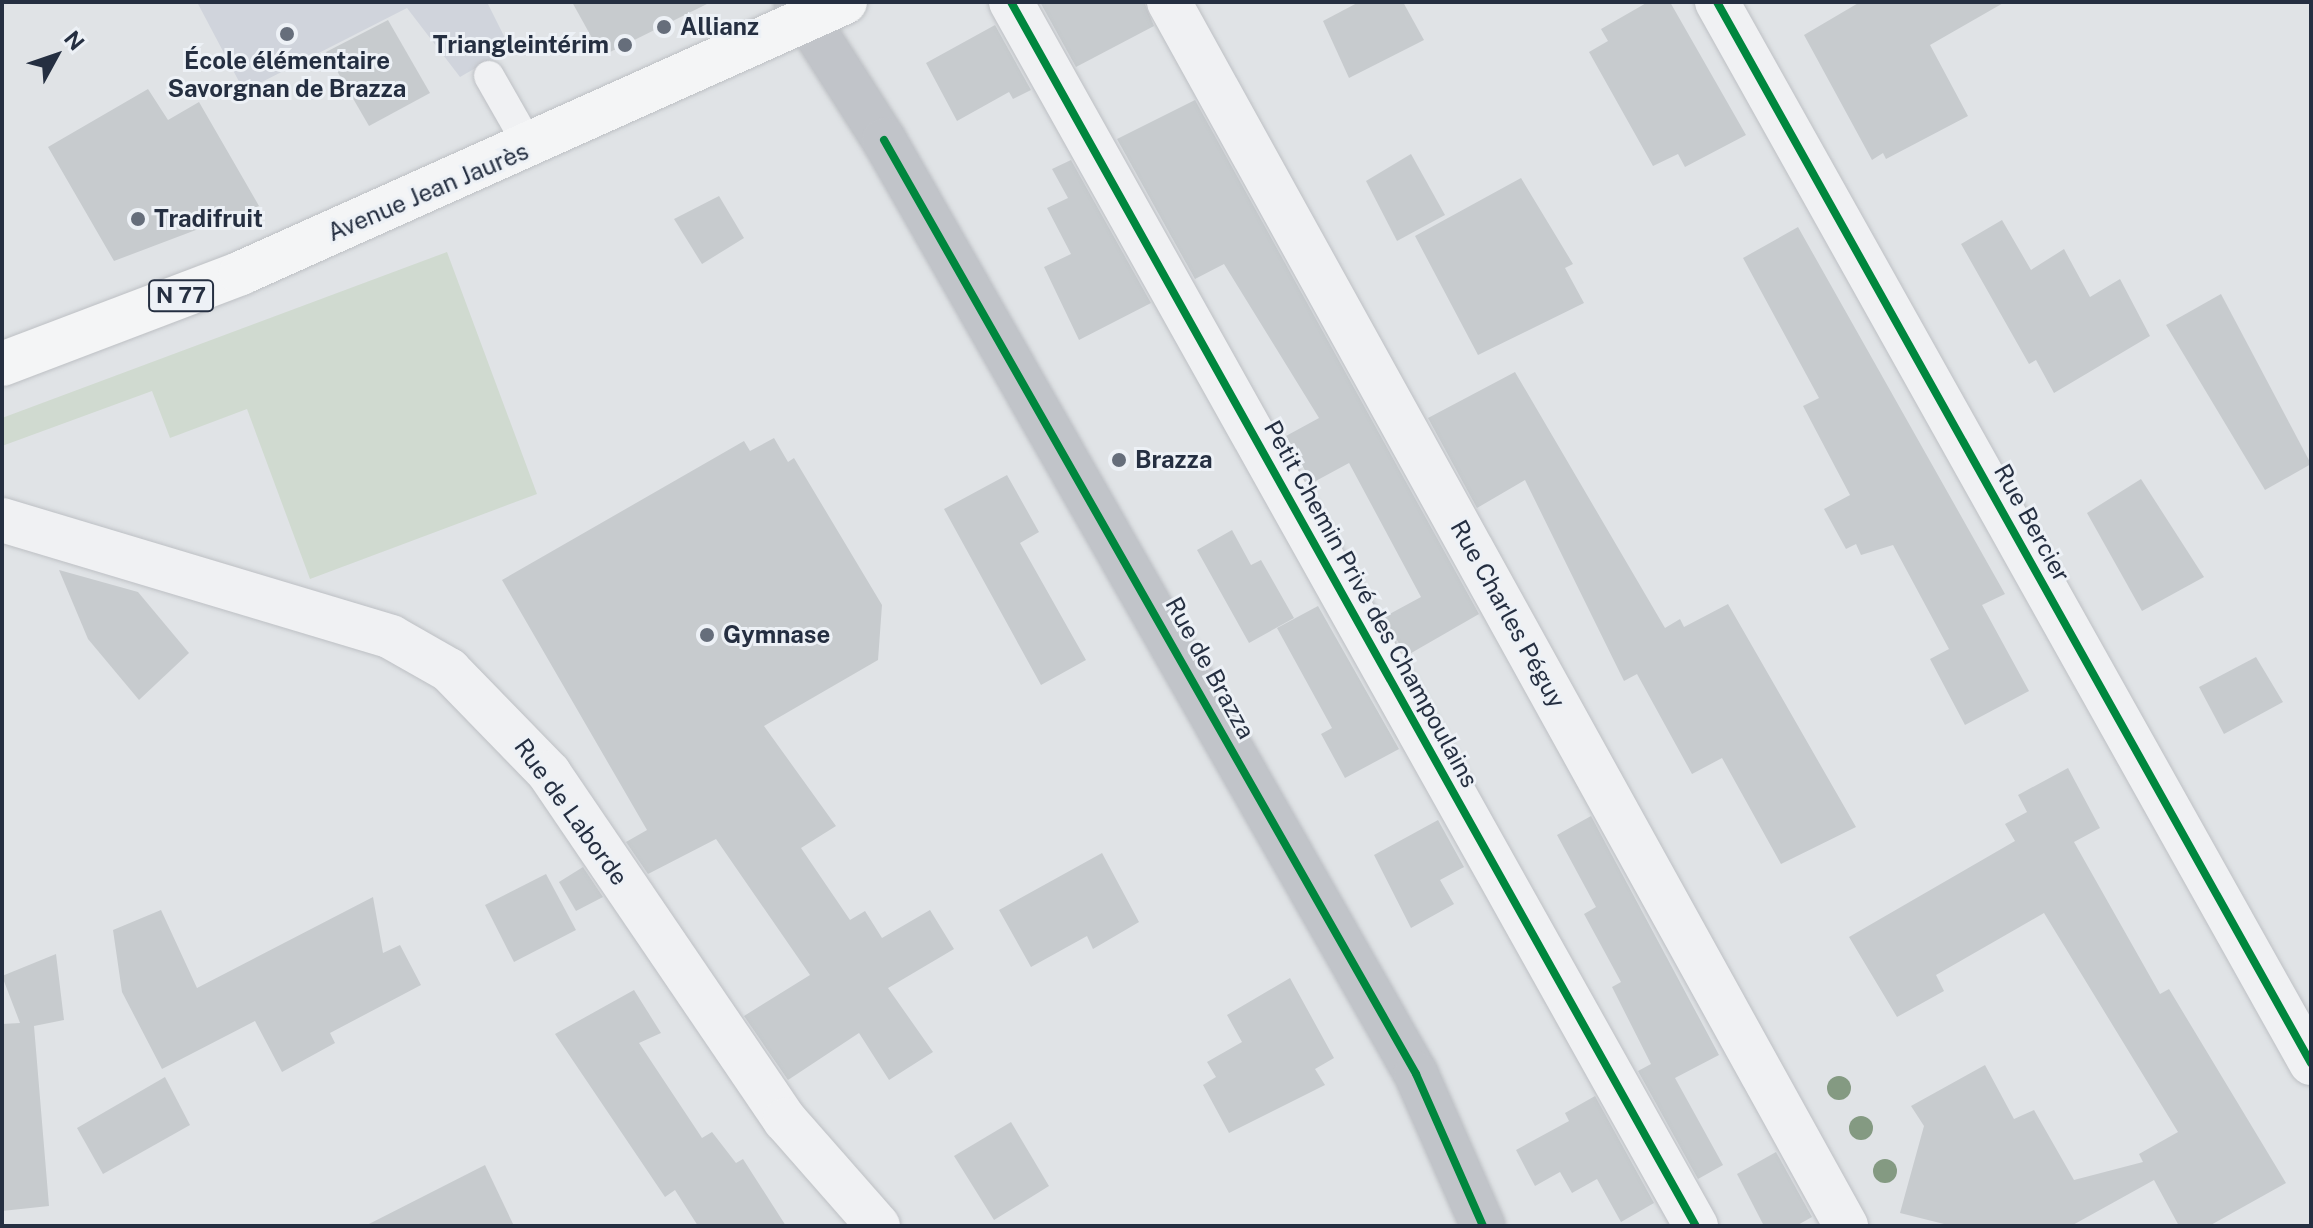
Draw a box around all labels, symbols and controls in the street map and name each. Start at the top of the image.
place label: Allianz [680,13,759,41]
north arrow [16,16,96,96]
marker: Allianz [655,18,673,36]
marker: École élémentaire Savorgnan de Brazza [278,25,296,43]
text: N [59,26,90,56]
place label: Triangleintérim [433,31,609,59]
marker: Triangleintérim [616,36,634,54]
place label: École élémentaire Savorgnan de Brazza [167,47,407,103]
street label: Avenue Jean Jaurès [323,137,533,247]
place label: Tradifruit [154,205,263,233]
marker: Tradifruit [129,210,147,228]
road number: N 77 [147,278,215,314]
street label: Petit Chemin Privé des Champoulains [1258,415,1484,793]
place label: Brazza [1135,446,1213,474]
marker: Brazza [1110,451,1128,469]
street label: Rue Bercier [1988,459,2076,587]
street label: Rue Charles Péguy [1444,515,1572,713]
street label: Rue de Brazza [1159,592,1261,744]
place label: Gymnase [723,621,830,649]
marker: Gymnase [698,626,716,644]
street label: Rue de Laborde [508,733,634,891]

